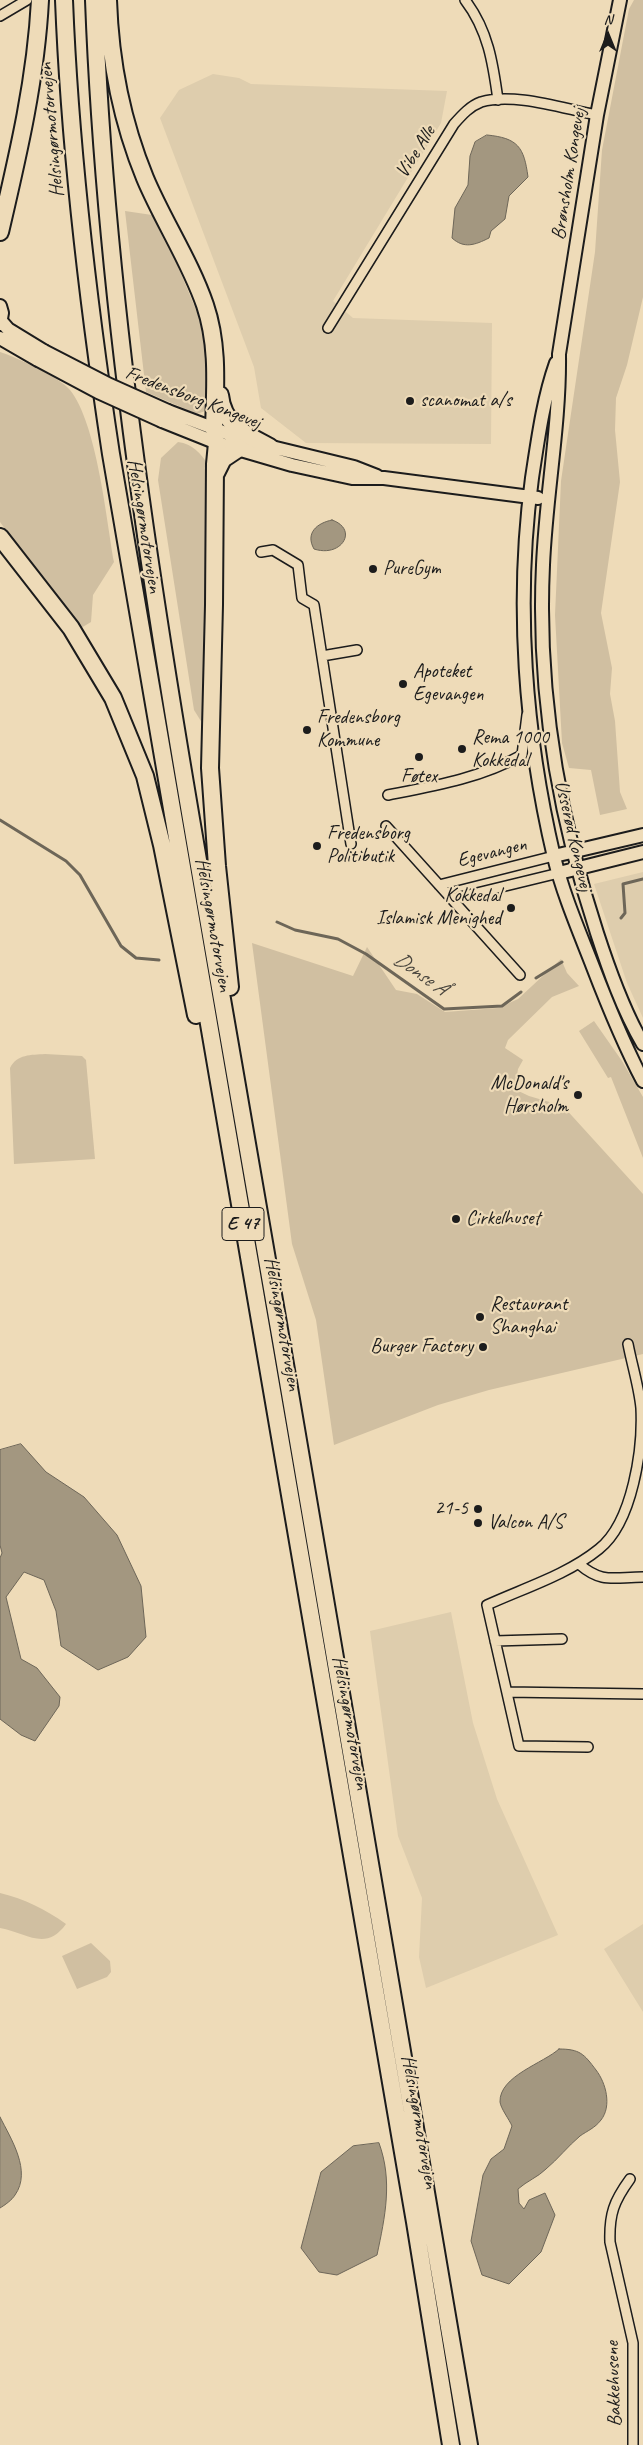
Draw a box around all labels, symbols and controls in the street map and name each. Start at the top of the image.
north arrow [583,10,633,60]
text: N [604,11,612,28]
street label: Helsingørmotorvejen [34,62,70,198]
street label: Brønsholm Kongevej [547,106,591,242]
street label: Vibe Alle [391,122,441,182]
street label: Fredensborg Kongevej [122,361,264,435]
place label: scanomat a/s [420,389,512,413]
marker: scanomat a/s [404,395,416,407]
street label: Helsingørmotorvejen [122,457,166,595]
place label: PureGym [383,557,441,581]
marker: PureGym [367,563,379,575]
place label: Apoteket Egevangen [413,660,483,707]
marker: Apoteket Egevangen [397,678,409,690]
place label: Fredensborg Kommune [317,706,400,753]
marker: Fredensborg Kommune [301,724,313,736]
place label: Rema 1000 Kokkedal [472,726,549,773]
marker: Rema 1000 Kokkedal [456,743,468,755]
marker: Føtex [413,751,425,763]
place label: Føtex [401,765,437,789]
street label: Usserød Kongevej [549,778,597,894]
place label: Fredensborg Politibutik [327,822,410,869]
street label: Egevangen [455,833,529,873]
marker: Fredensborg Politibutik [311,840,323,852]
street label: Helsingørmotorvejen [189,856,237,994]
place label: Kokkedal Islamisk Menighed [376,884,501,931]
marker: Kokkedal Islamisk Menighed [505,902,517,914]
water label: Donse Å [389,947,451,1001]
place label: McDonald's Hørsholm [490,1072,568,1119]
marker: McDonald's Hørsholm [572,1089,584,1101]
place label: Cirkelhuset [466,1207,540,1231]
road number: E 47 [222,1208,264,1240]
marker: Cirkelhuset [450,1213,462,1225]
street label: Helsingørmotorvejen [258,1255,306,1393]
place label: Restaurant Shanghai [490,1293,567,1340]
marker: Restaurant Shanghai [474,1311,486,1323]
place label: Burger Factory [370,1335,473,1359]
marker: Burger Factory [477,1341,489,1353]
place label: 21-5 [434,1497,468,1521]
marker: 21-5 [472,1503,484,1515]
place label: Valcon A/S [488,1511,563,1535]
marker: Valcon A/S [472,1517,484,1529]
street label: Helsingørmotorvejen [326,1654,374,1792]
street label: Helsingørmotorvejen [395,2053,443,2191]
street label: Bakkehusene [601,2341,627,2427]

